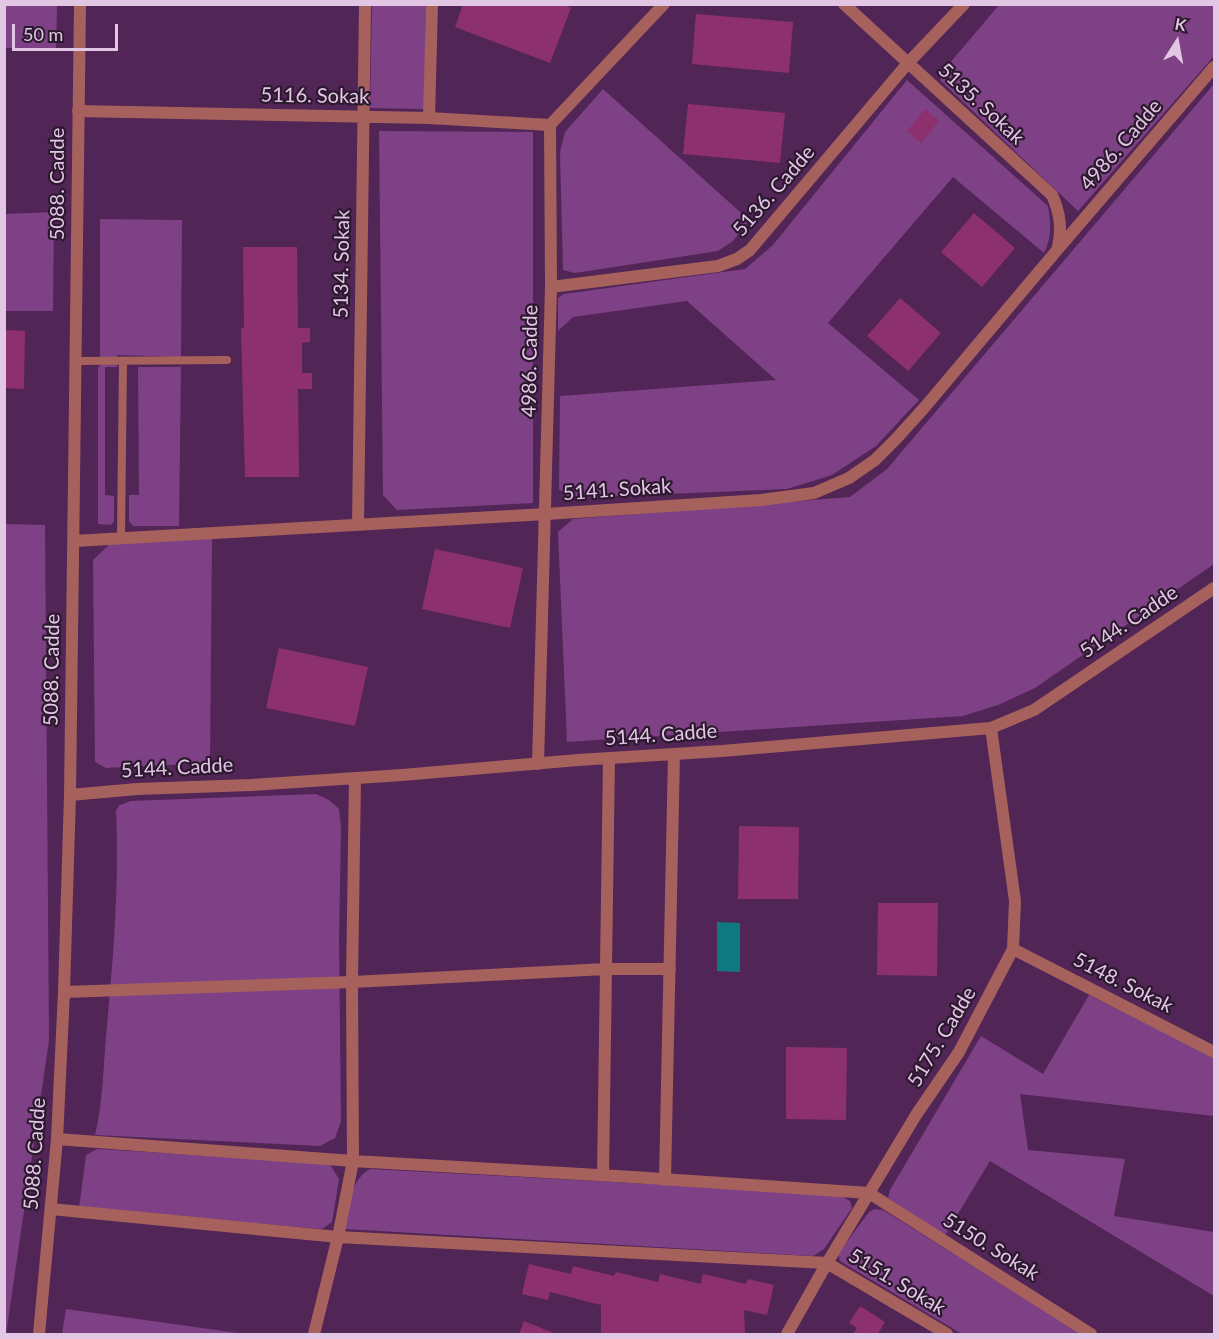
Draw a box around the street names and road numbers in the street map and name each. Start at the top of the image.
street label: 5135. Sokak [933,58,1029,150]
street label: 5116. Sokak [260,83,370,109]
street label: 4986. Cadde [1075,95,1167,195]
street label: 5088. Cadde [46,128,70,240]
street label: 5136. Cadde [728,141,820,241]
street label: 5134. Sokak [329,209,355,319]
street label: 4986. Cadde [517,305,543,417]
street label: 5141. Sokak [562,474,672,506]
street label: 5144. Cadde [1076,581,1182,663]
street label: 5088. Cadde [39,614,65,726]
street label: 5144. Cadde [604,719,718,751]
street label: 5144. Cadde [120,753,234,783]
street label: 5148. Sokak [1069,948,1177,1018]
street label: 5175. Cadde [903,983,981,1091]
street label: 5088. Cadde [19,1097,51,1211]
street label: 5150. Sokak [939,1208,1043,1286]
street label: 5151. Sokak [844,1244,950,1320]

